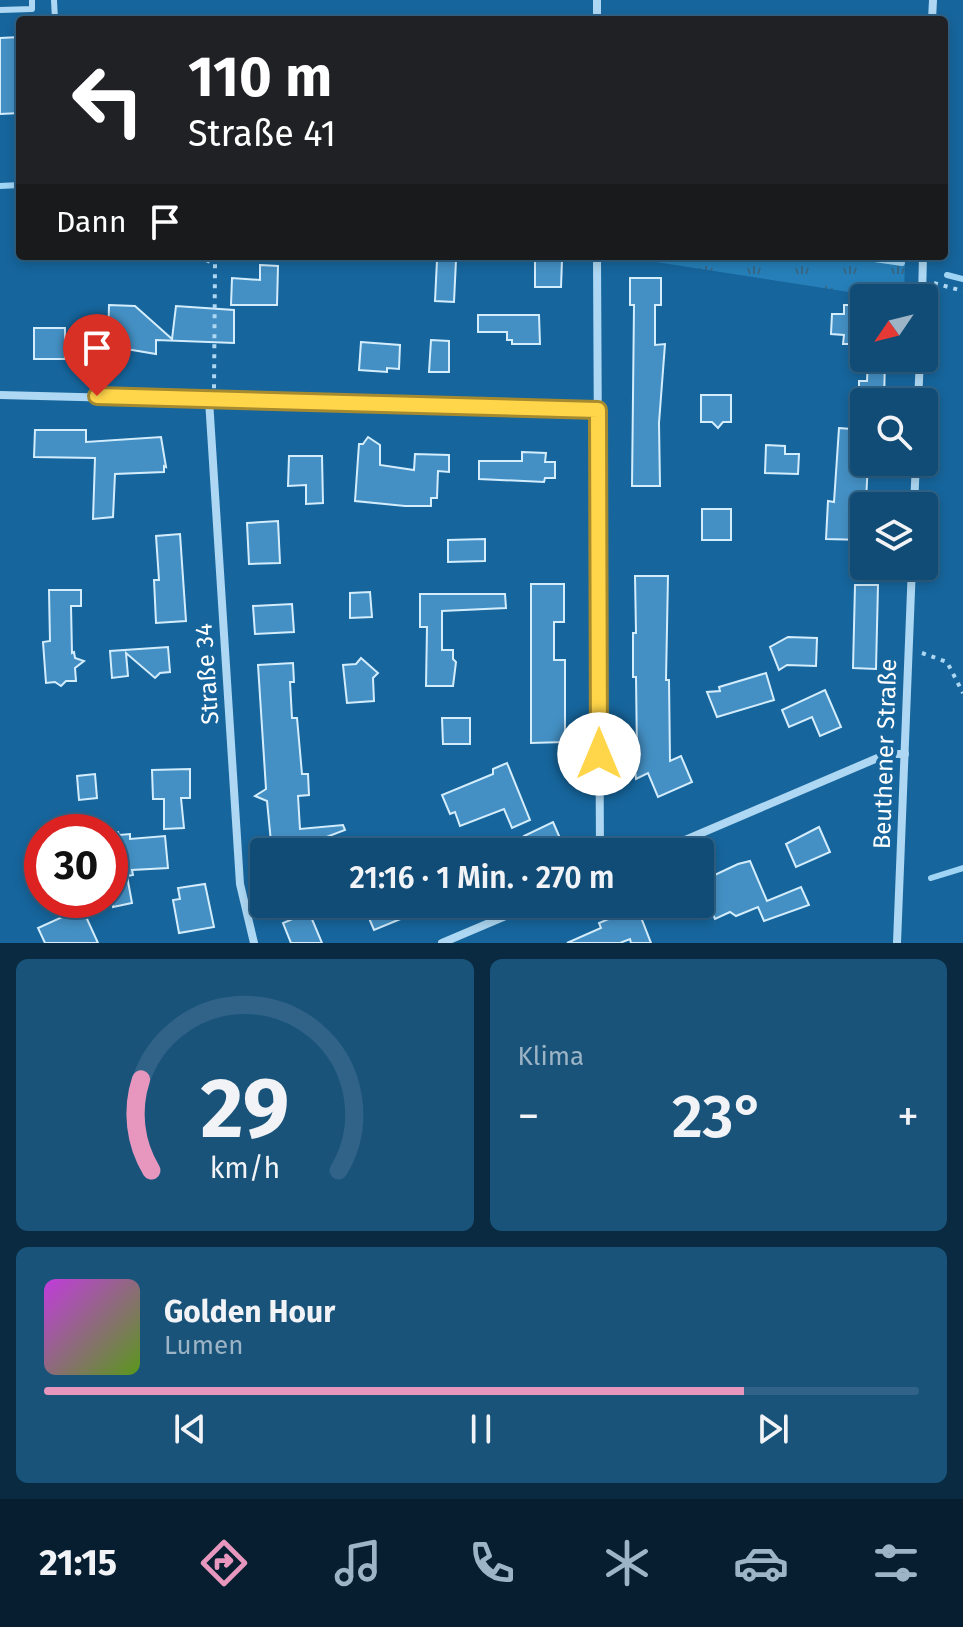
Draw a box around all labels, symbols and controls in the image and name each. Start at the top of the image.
text: 110 m [188,44,332,111]
icon: left [56,48,160,152]
text: Straße 41 [188,112,336,156]
icon: arrive [143,200,187,244]
text: Dann [56,204,127,240]
north arrow [850,284,938,372]
map controls [850,284,938,580]
pin [63,314,131,396]
icon: arrive [75,326,119,370]
button: search [850,388,938,476]
button: layers [850,492,938,580]
street label: Straße 34 [189,622,225,726]
street label: Beuthener Straße [868,658,902,850]
position arrow [557,712,641,796]
speed limit sign: 30 [24,814,128,918]
text: 21:16 · 1 Min. · 270 m [350,860,614,896]
text: Klima [518,1041,584,1072]
text: 29 [200,1059,289,1159]
text: 23° [672,1081,765,1153]
text: − [518,1090,540,1143]
text: + [897,1090,919,1143]
text: km/h [209,1151,280,1186]
text: Golden Hour [164,1294,335,1330]
text: Lumen [164,1330,243,1361]
icon: previous [168,1407,212,1451]
icon: pause [459,1407,503,1451]
icon: next [751,1407,795,1451]
icon: directions [196,1535,252,1591]
icon: music [330,1535,386,1591]
icon: phone [464,1535,520,1591]
icon: climate [599,1535,655,1591]
icon: car [733,1535,789,1591]
icon: filters [868,1535,924,1591]
text: 21:15 [39,1541,117,1585]

